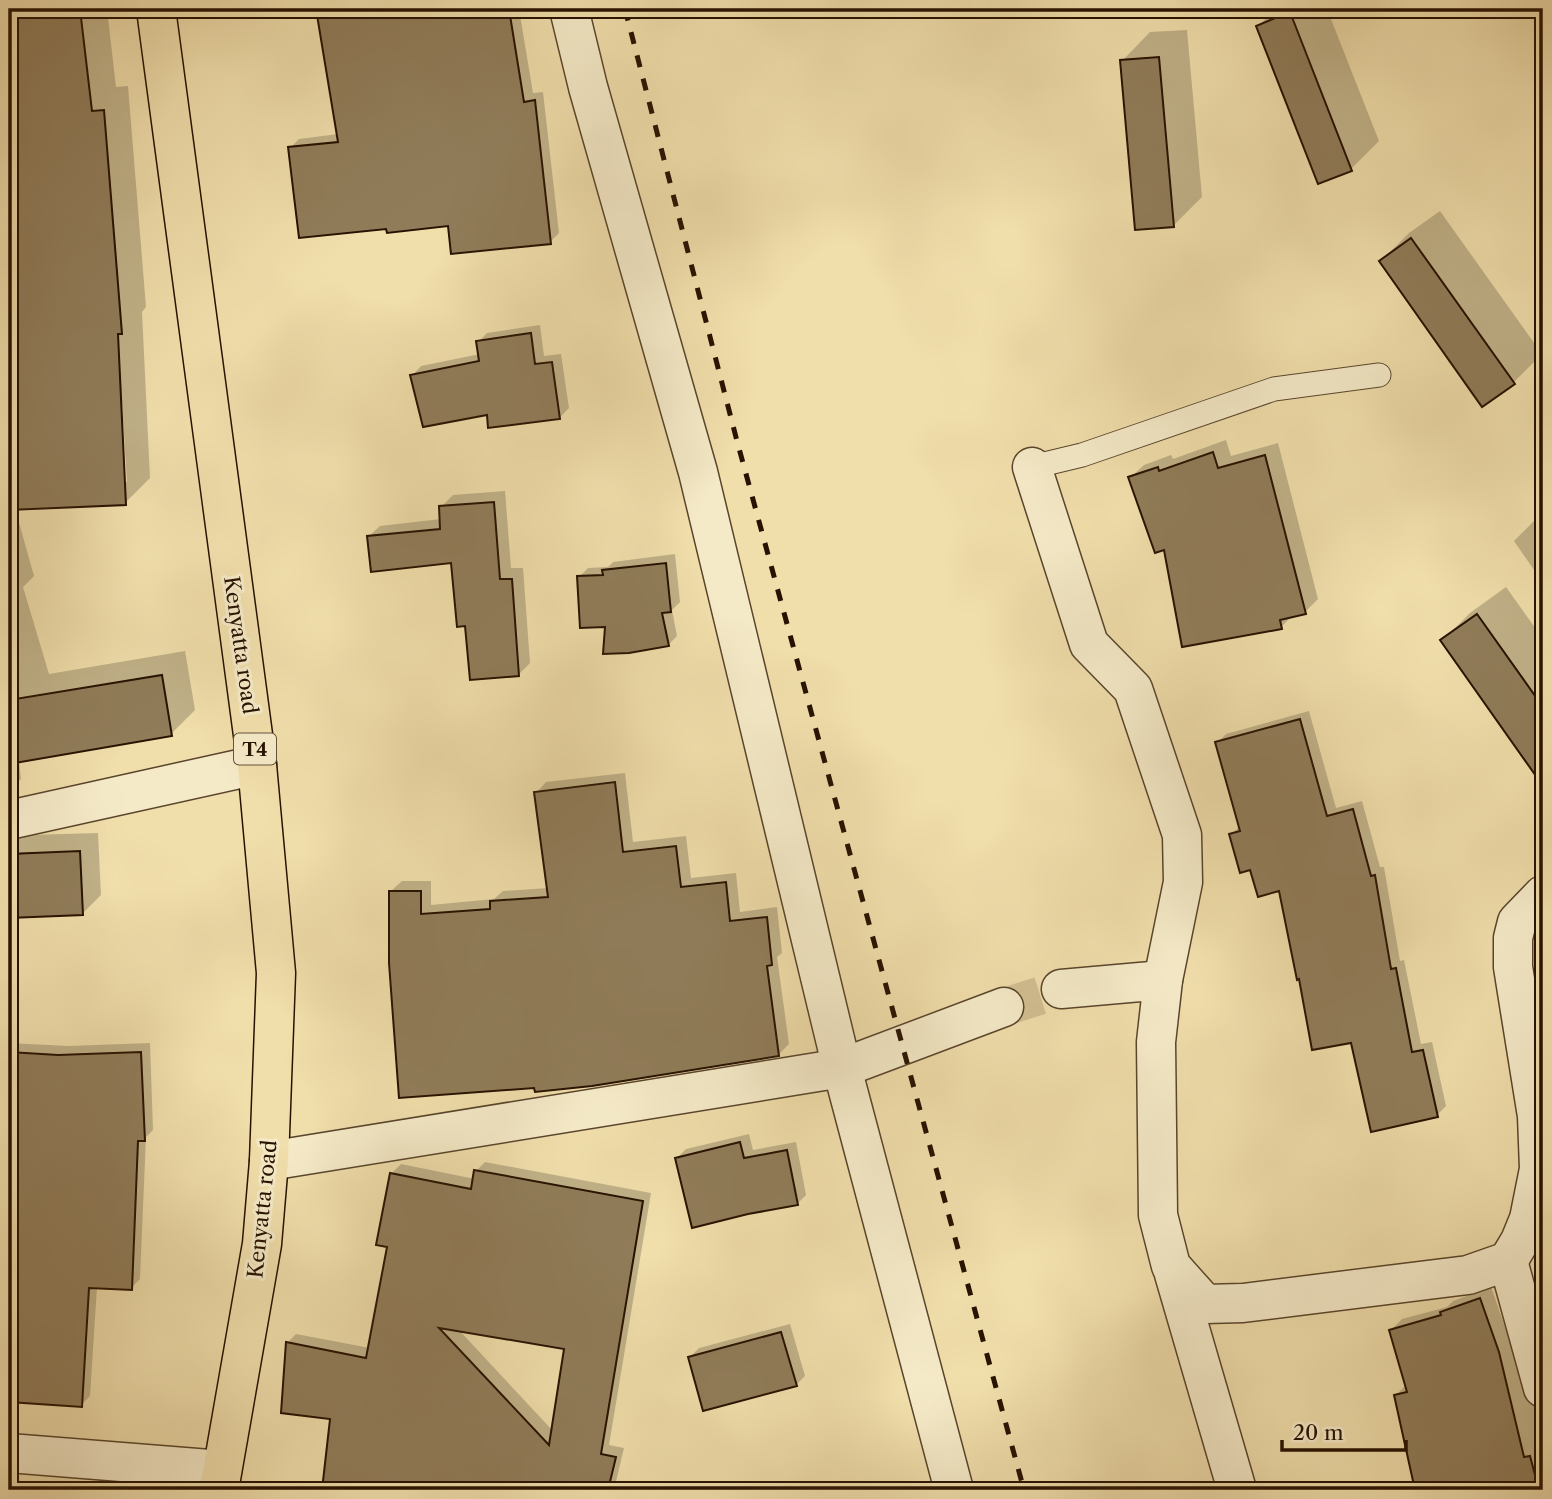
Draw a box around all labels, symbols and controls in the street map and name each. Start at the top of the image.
street label: Kenyatta road [219,574,263,716]
road number: T4 [234,734,276,764]
street label: Kenyatta road [242,1138,282,1279]
scale bar [1282,1408,1407,1452]
text: 20 m [1293,1420,1344,1445]

